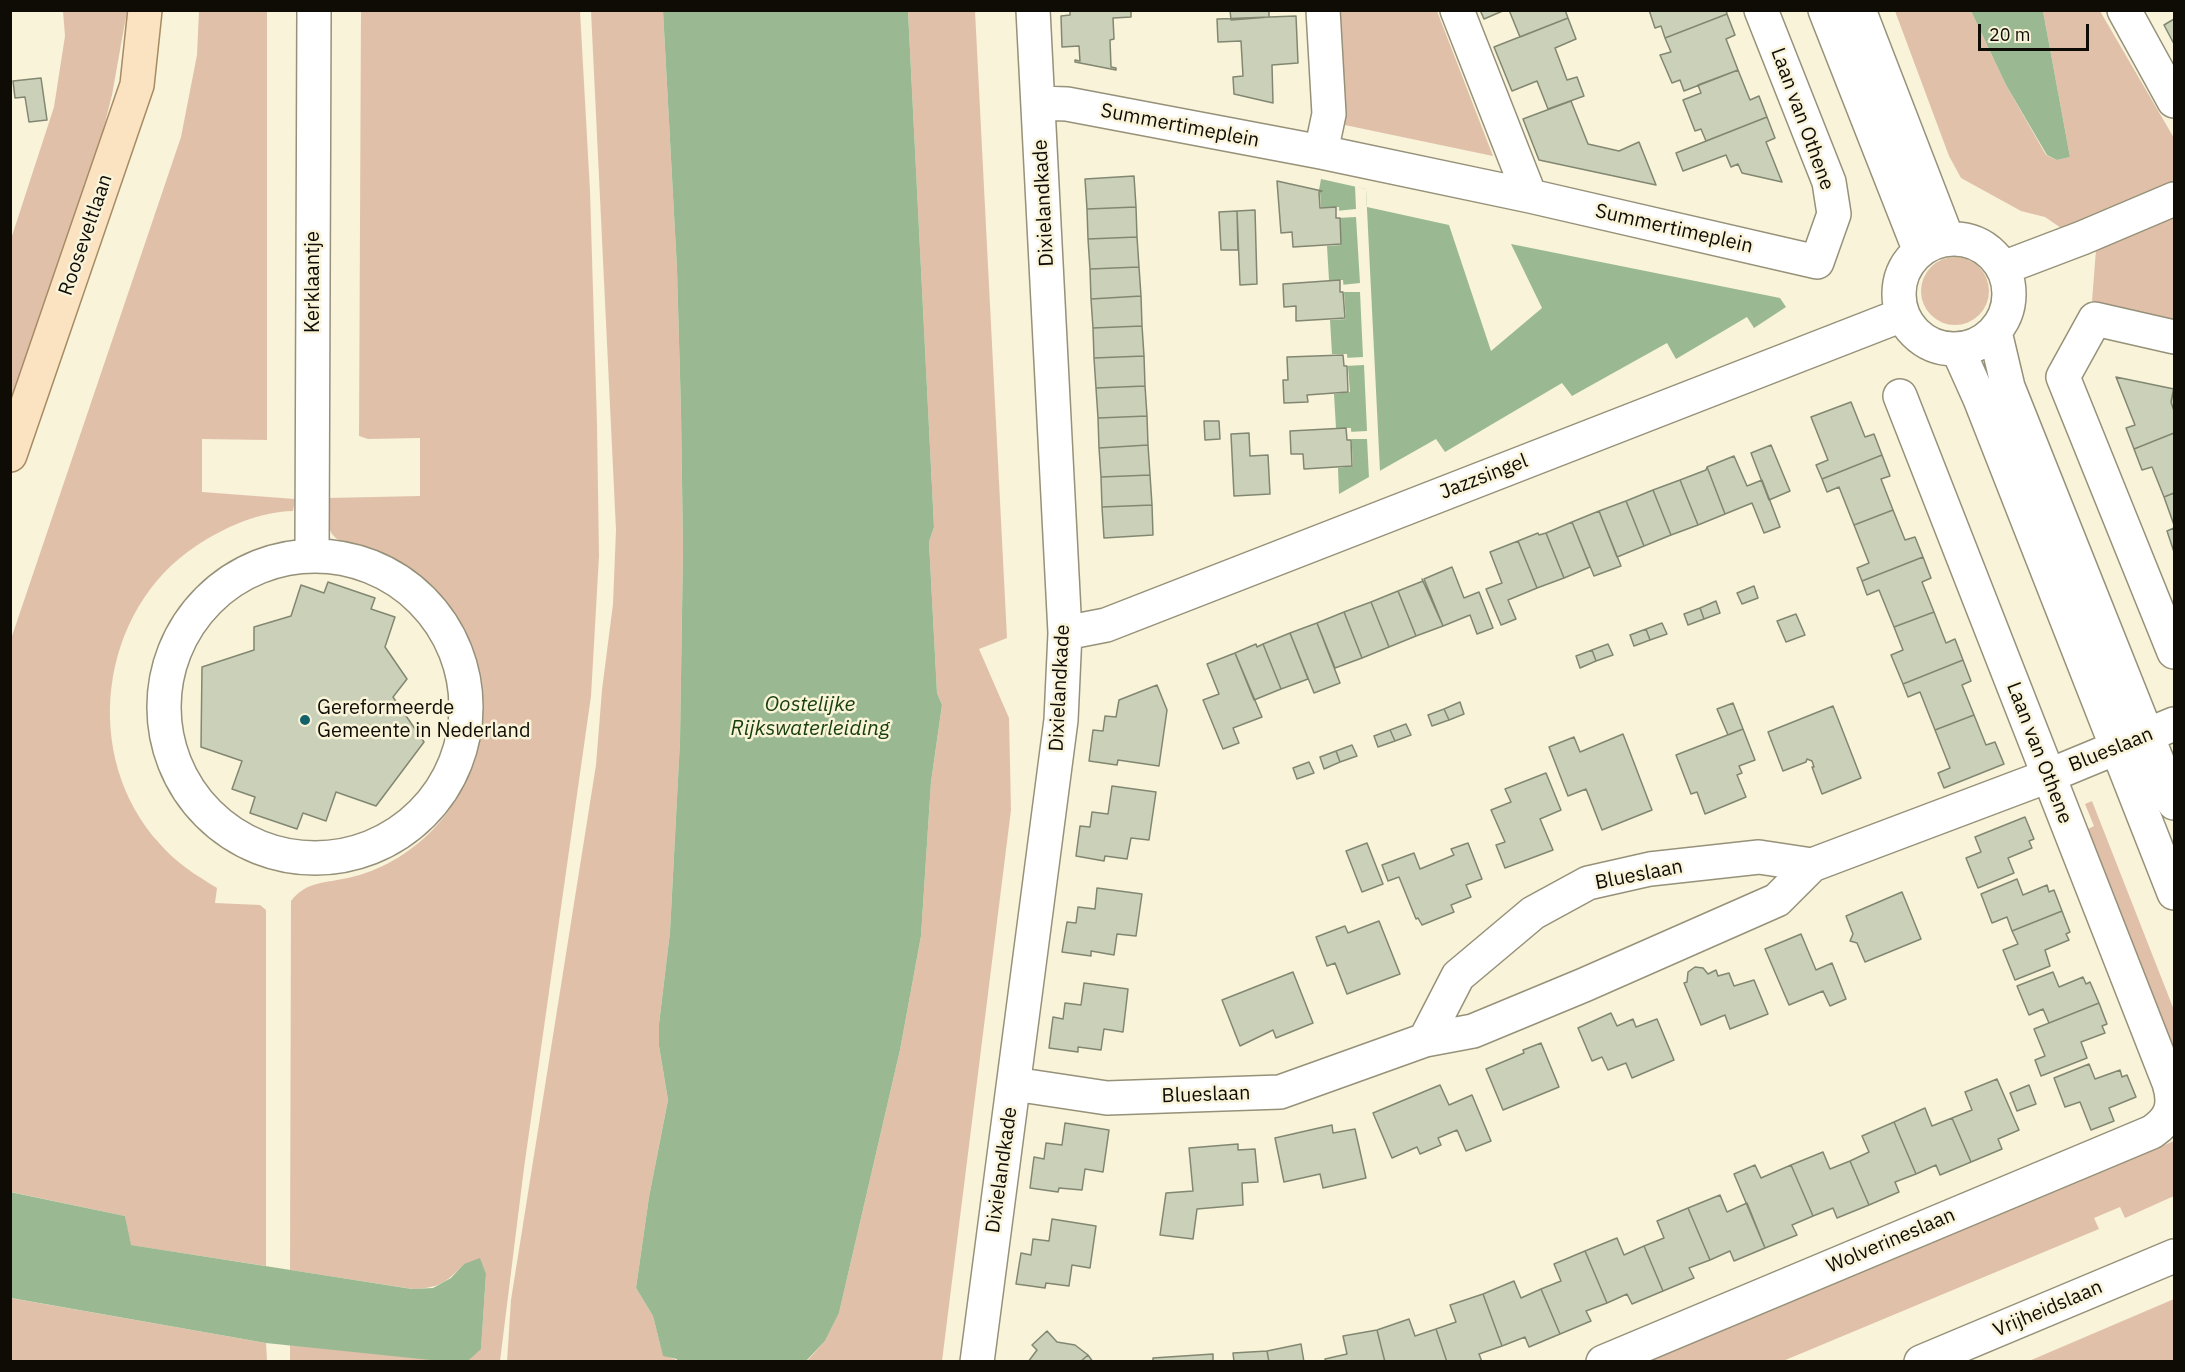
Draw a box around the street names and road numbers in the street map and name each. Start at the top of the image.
street label: Laan van Othene [1765,45,1839,193]
street label: Summertimeplein [1099,99,1261,153]
street label: Dixielandkade [1029,139,1059,267]
street label: Rooseveltlaan [54,171,118,299]
street label: Summertimeplein [1593,199,1755,259]
street label: Kerklaantje [301,231,325,333]
street label: Jazzsingel [1437,449,1531,505]
street label: Dixielandkade [1045,624,1075,752]
street label: Laan van Othene [2001,679,2077,827]
street label: Blueslaan [2065,722,2157,778]
street label: Blueslaan [1593,855,1685,895]
street label: Blueslaan [1161,1081,1251,1109]
street label: Dixielandkade [981,1105,1023,1235]
street label: Wolverineslaan [1823,1203,1959,1279]
street label: Vrijheidslaan [1990,1275,2106,1343]

